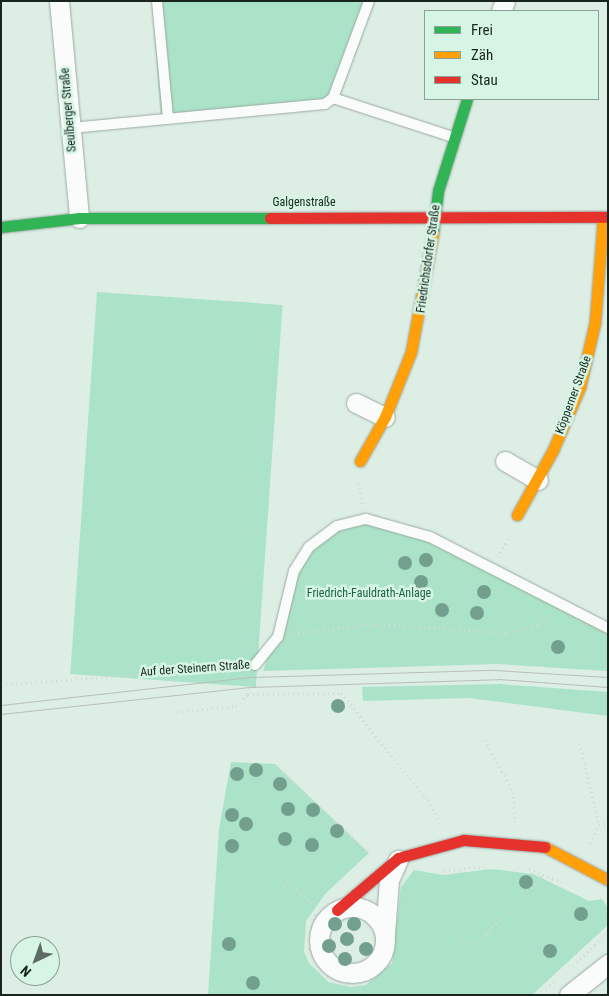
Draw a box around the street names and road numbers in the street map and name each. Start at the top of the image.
street label: Seulberger Straße [58,67,80,153]
street label: Galgenstraße [272,196,336,210]
street label: Friedrichsdorfer Straße [414,204,444,314]
street label: Köpperner Straße [553,354,595,436]
street label: Auf der Steinern Straße [140,658,250,680]

